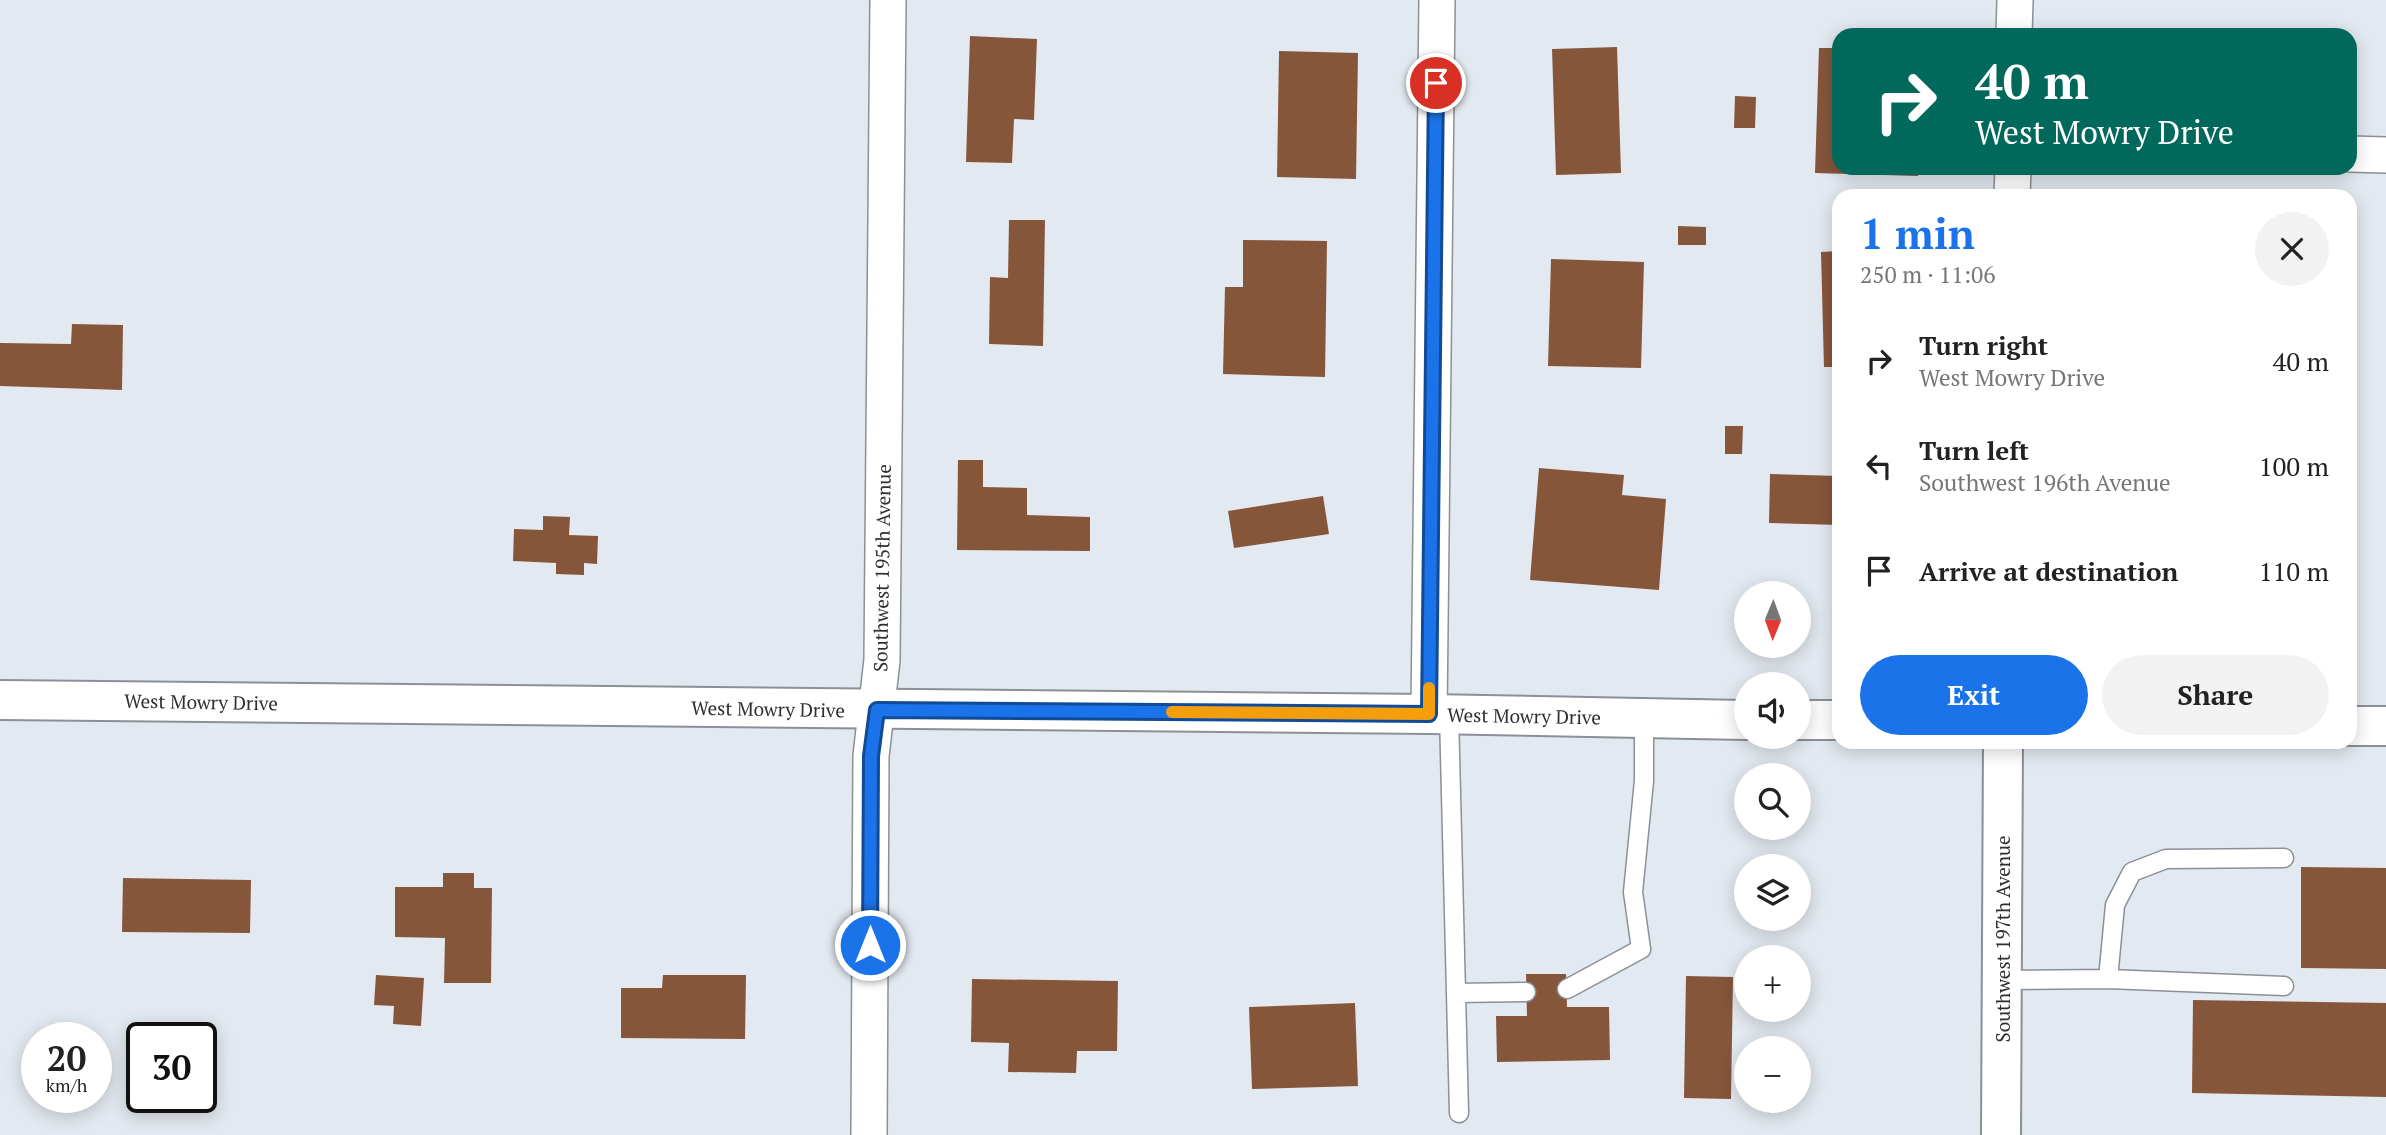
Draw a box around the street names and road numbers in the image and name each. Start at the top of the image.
street label: Southwest 195th Avenue [867,464,896,672]
street label: West Mowry Drive [124,688,278,715]
street label: West Mowry Drive [691,695,845,722]
street label: West Mowry Drive [1447,702,1601,729]
street label: Southwest 197th Avenue [1990,835,2015,1043]

